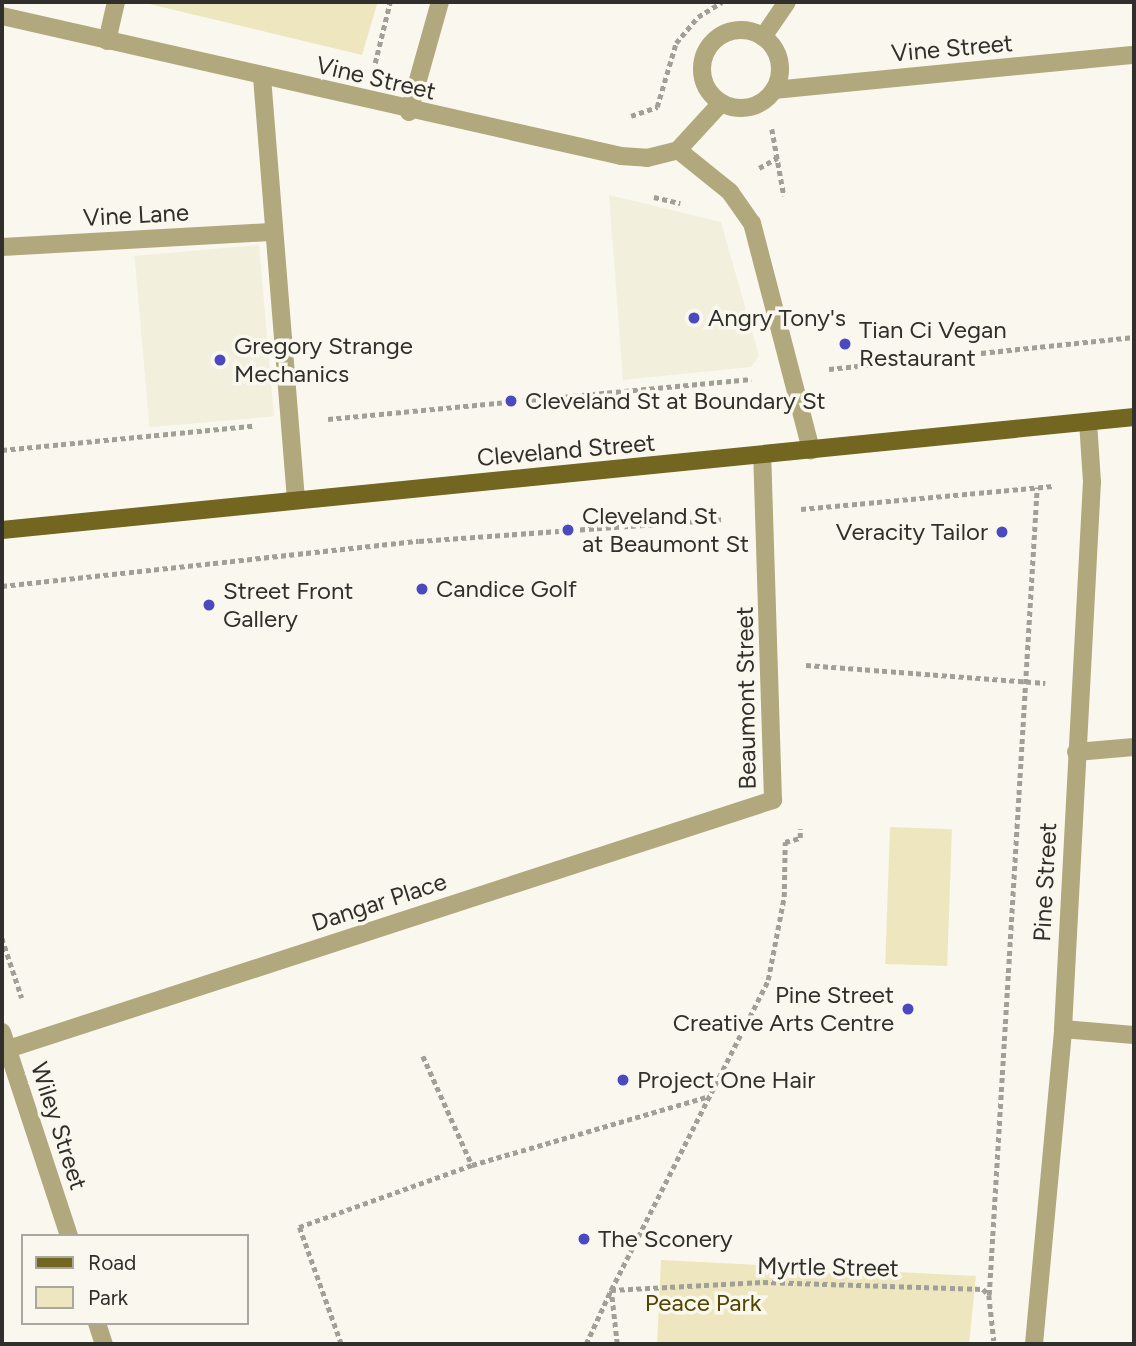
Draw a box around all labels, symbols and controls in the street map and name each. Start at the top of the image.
street label: Vine Street [890,28,1014,68]
street label: Vine Street [313,50,439,106]
street label: Vine Lane [82,198,190,232]
place label: Angry Tony's [708,304,846,332]
marker: Angry Tony's [686,310,702,326]
place label: Tian Ci Vegan Restaurant [859,316,1007,372]
place label: Gregory Strange Mechanics [234,332,413,388]
marker: Tian Ci Vegan Restaurant [837,336,853,352]
marker: Gregory Strange Mechanics [212,352,228,368]
place label: Cleveland St at Boundary St [525,387,826,415]
marker: Cleveland St at Boundary St [503,393,519,409]
street label: Cleveland Street [476,428,656,472]
place label: Cleveland St at Beaumont St [582,502,749,558]
place label: Veracity Tailor [836,518,988,546]
marker: Cleveland St at Beaumont St [560,522,576,538]
marker: Veracity Tailor [994,524,1010,540]
place label: Candice Golf [436,575,577,603]
place label: Street Front Gallery [223,577,353,633]
marker: Candice Golf [414,581,430,597]
marker: Street Front Gallery [201,597,217,613]
street label: Beaumont Street [730,606,762,790]
street label: Pine Street [1028,822,1062,942]
street label: Dangar Place [308,867,450,937]
place label: Pine Street Creative Arts Centre [673,981,894,1037]
marker: Pine Street Creative Arts Centre [900,1001,916,1017]
street label: Wiley Street [25,1059,93,1193]
place label: Project One Hair [637,1066,815,1094]
marker: Project One Hair [615,1072,631,1088]
place label: The Sconery [598,1225,733,1253]
marker: The Sconery [576,1231,592,1247]
legend [21,1234,248,1325]
text: Road [88,1250,136,1275]
street label: Myrtle Street [757,1251,899,1283]
text: Park [88,1285,128,1310]
park label: Peace Park [645,1289,761,1317]

